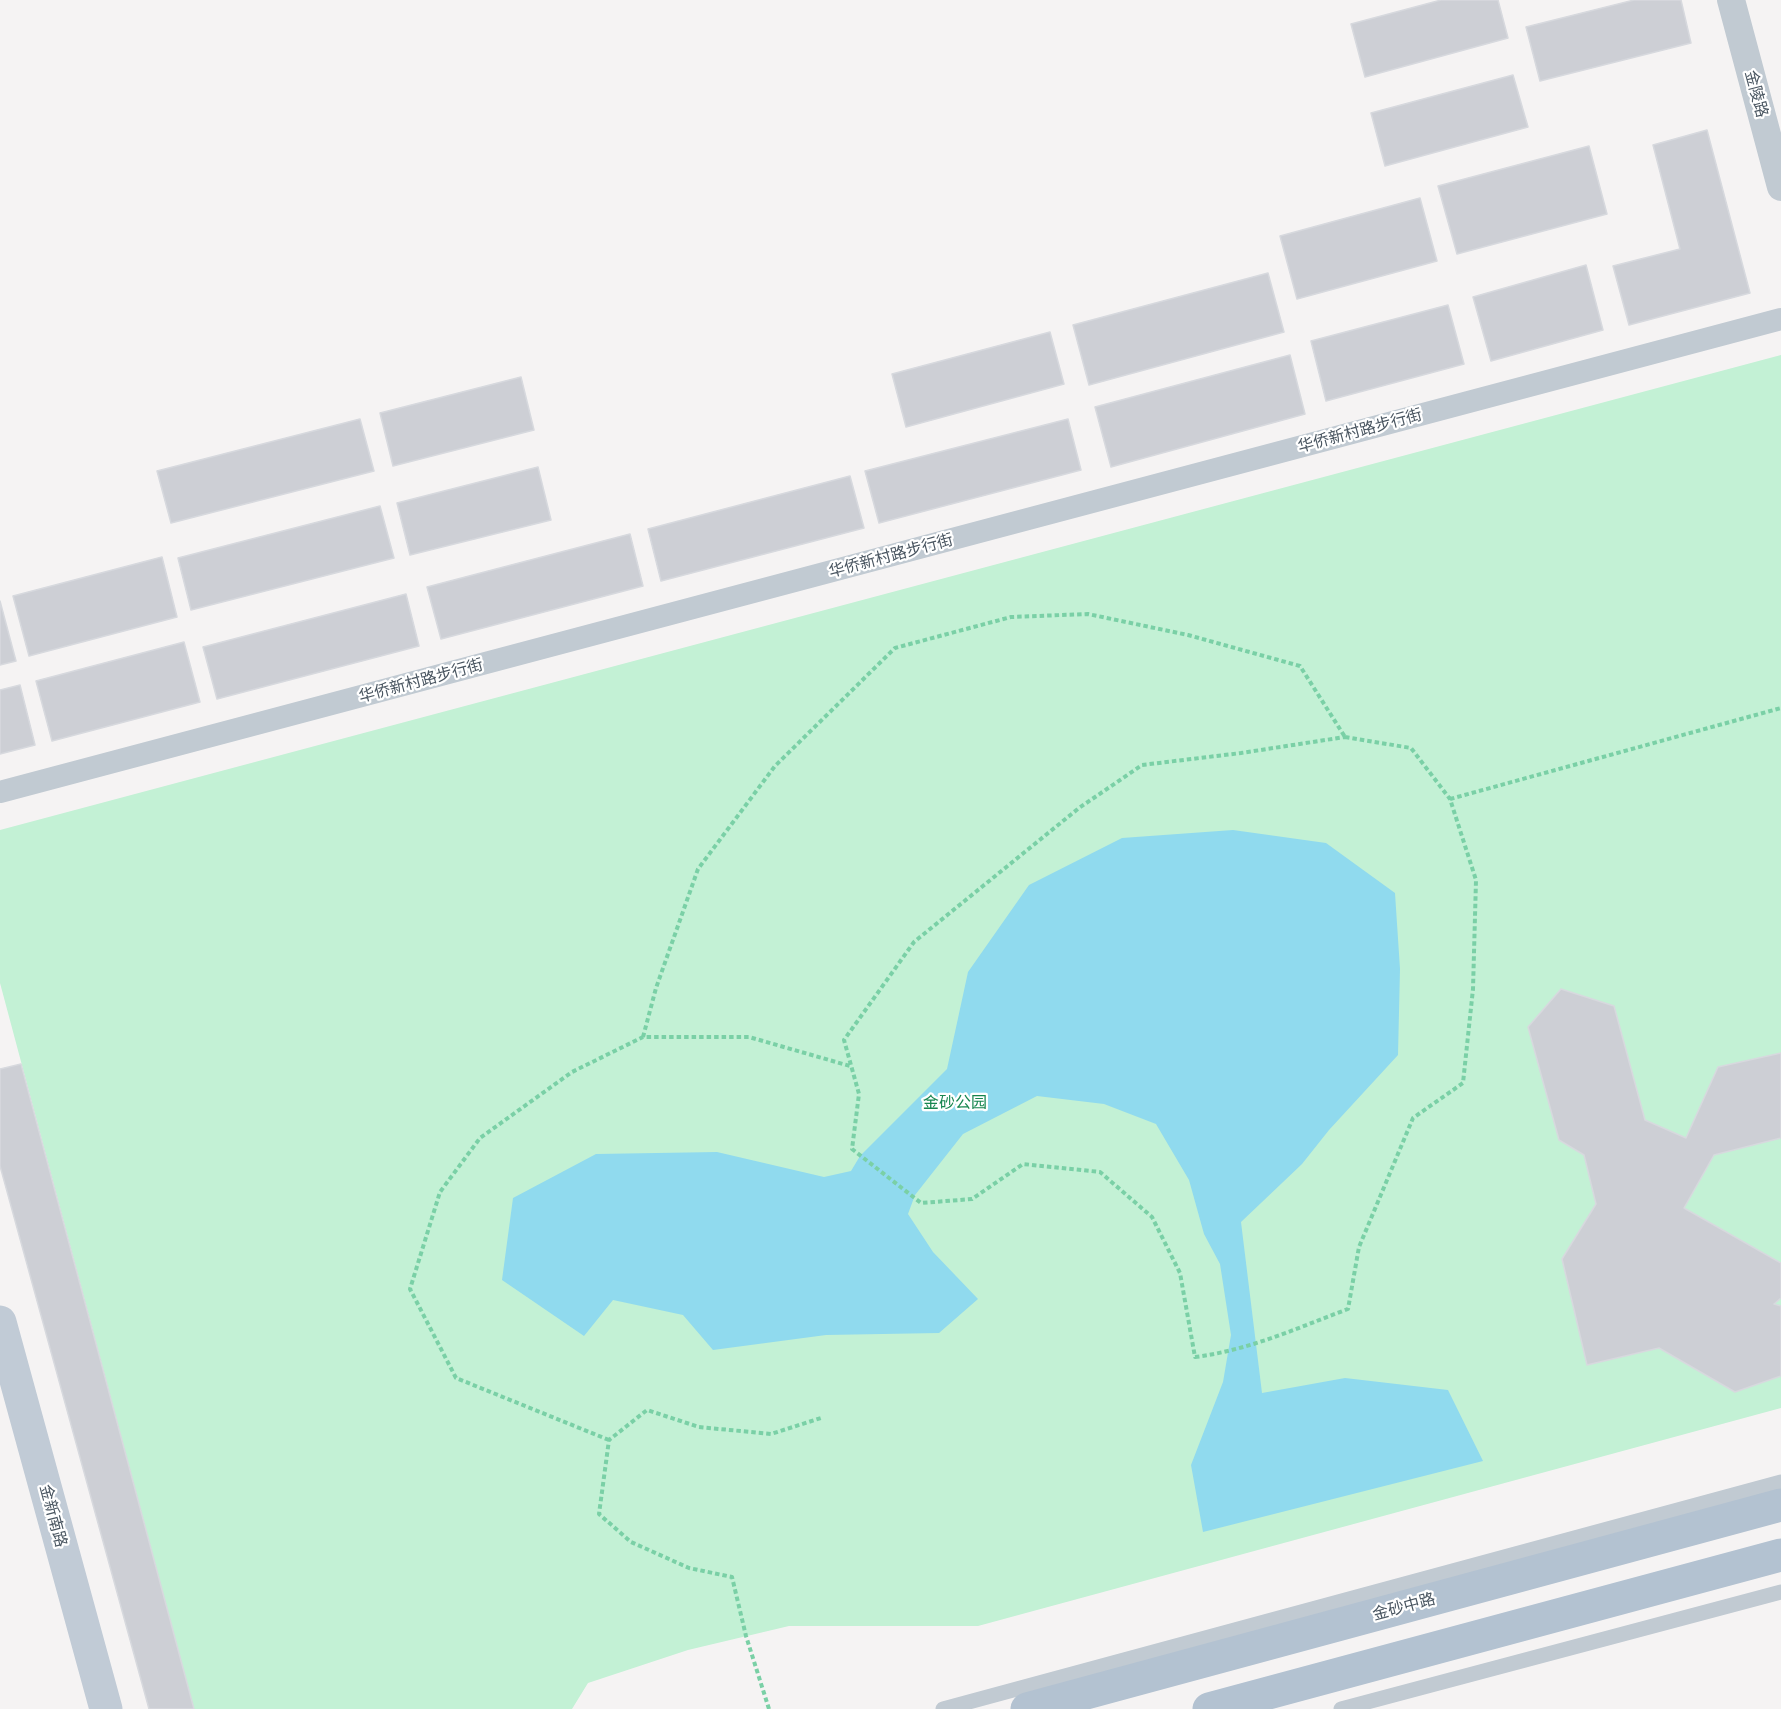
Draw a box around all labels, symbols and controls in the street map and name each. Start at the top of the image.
street label: 金陵路 [1741,68,1771,120]
street label: 华侨新村路步行街 [1296,405,1424,457]
street label: 华侨新村路步行街 [827,530,955,582]
street label: 华侨新村路步行街 [357,655,485,707]
park label: 金砂公园 [923,1093,987,1113]
street label: 金新南路 [35,1483,71,1549]
street label: 金砂中路 [1371,1589,1437,1625]

